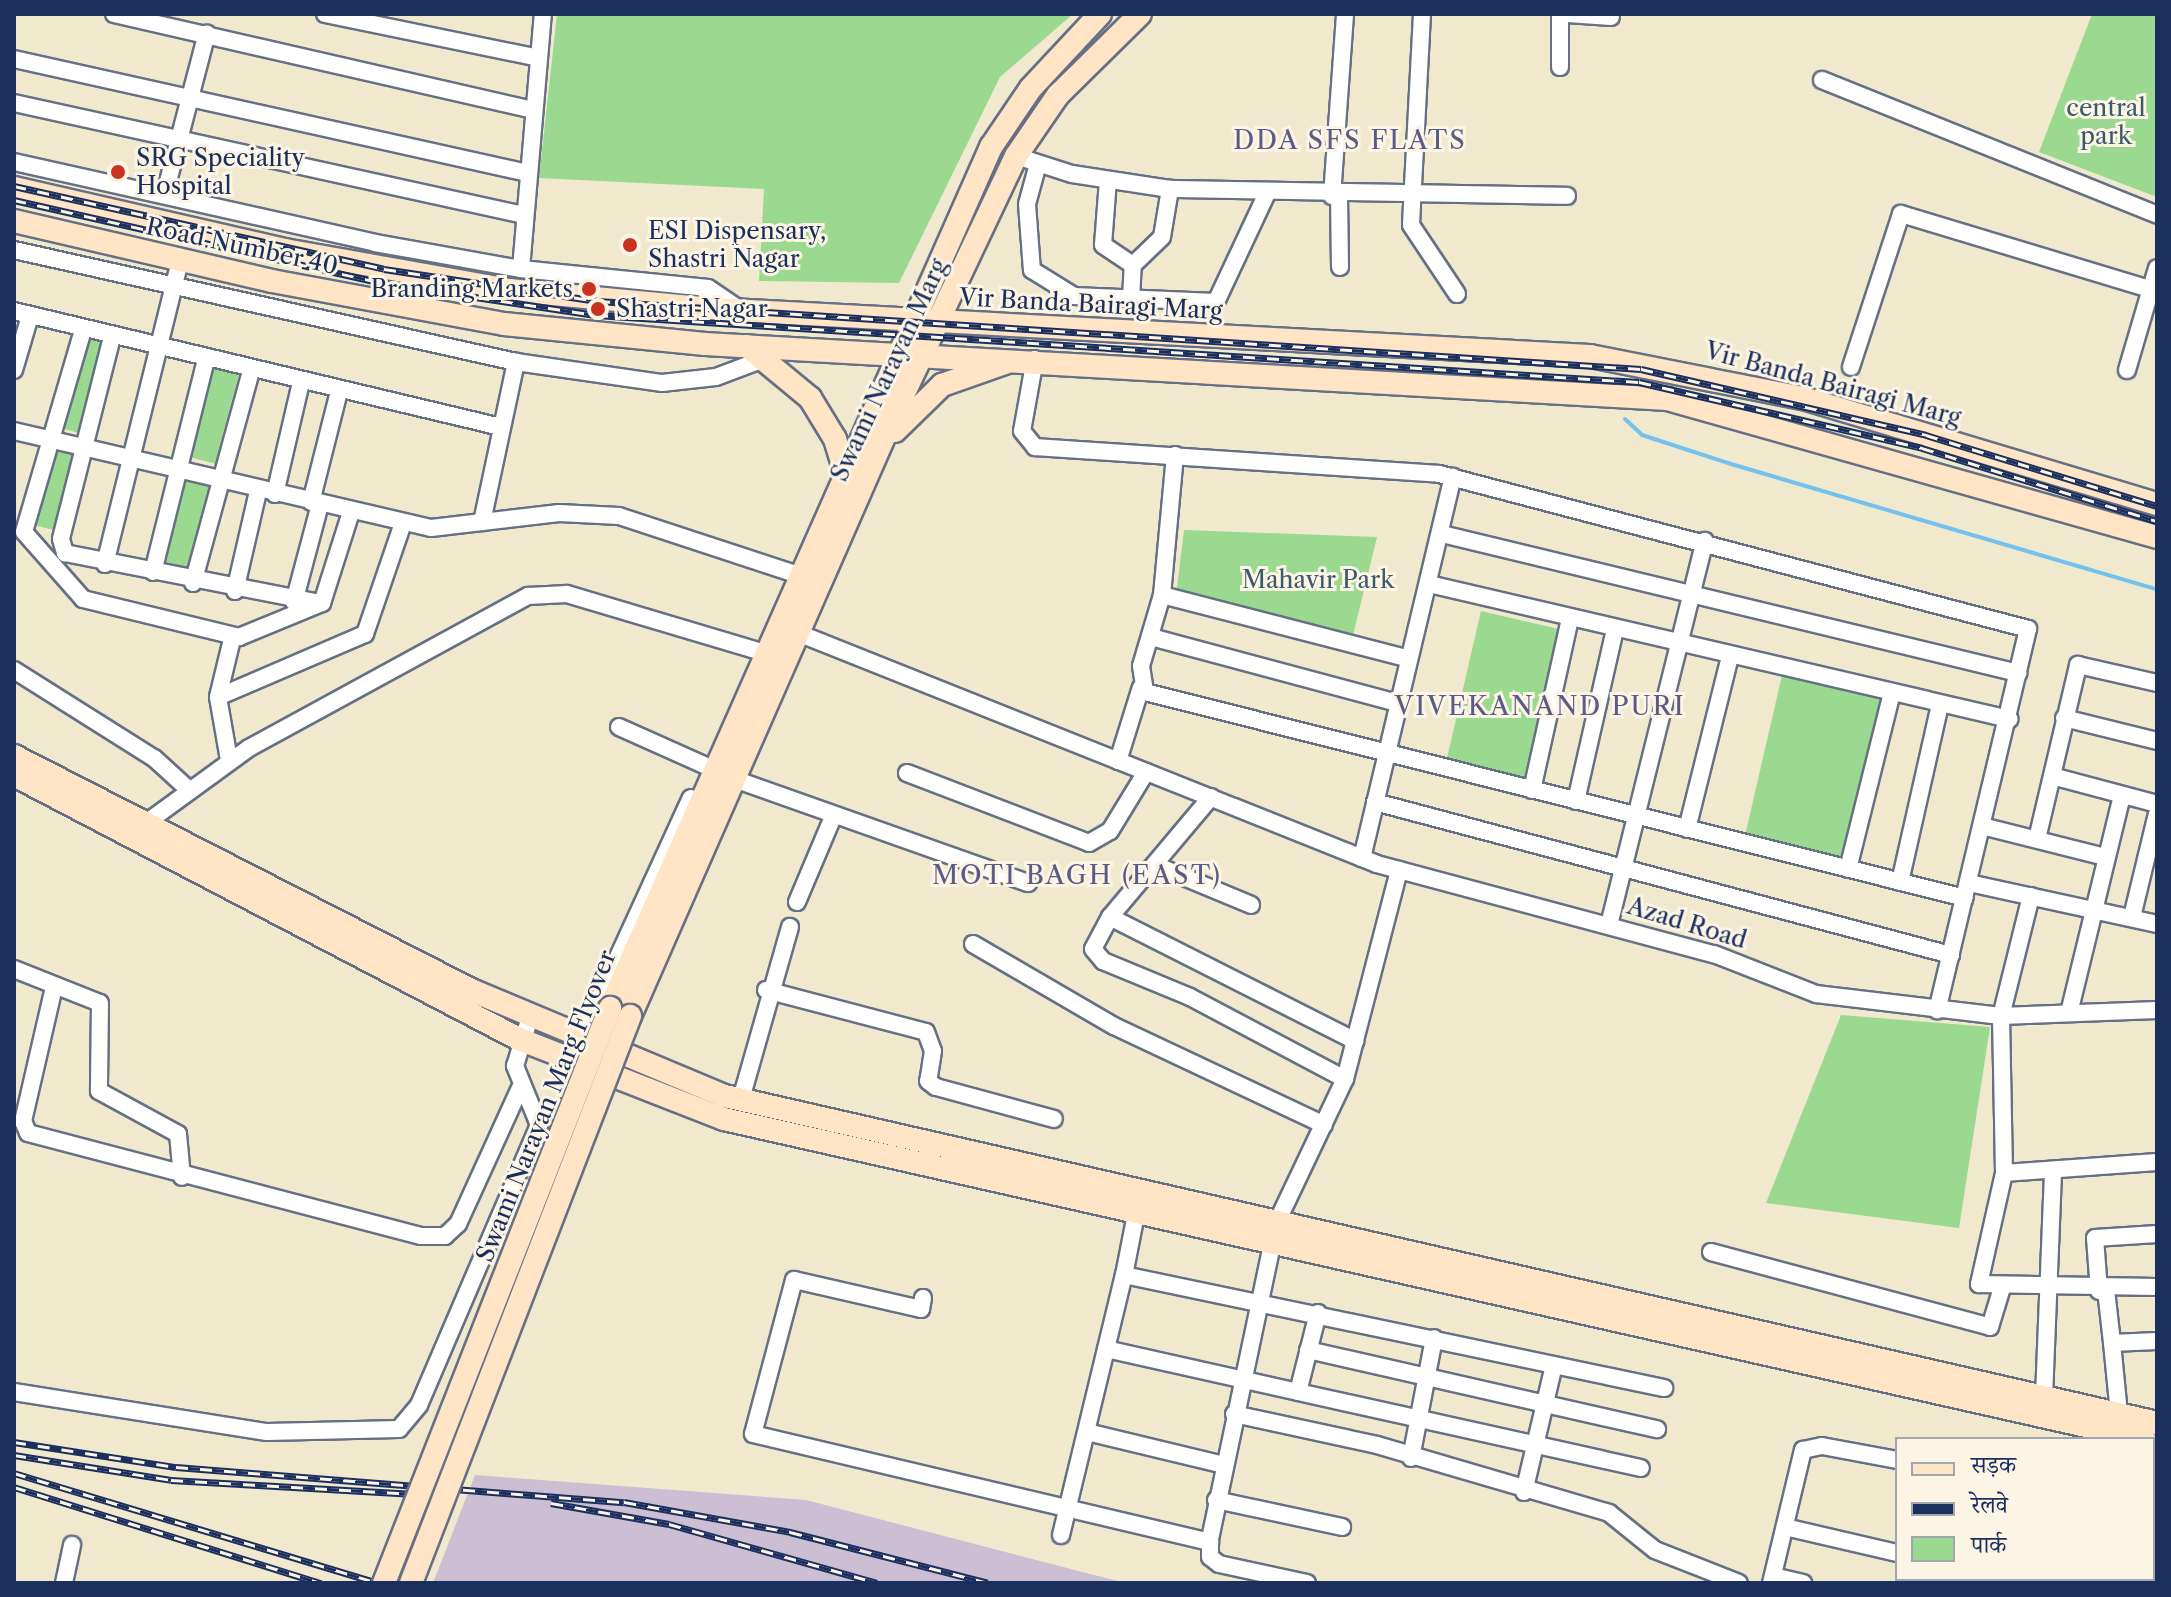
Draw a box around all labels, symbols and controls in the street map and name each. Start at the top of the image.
park label: central park [2066,94,2146,150]
district label: DDA SFS FLATS [1233,125,1467,157]
place label: SRG Speciality Hospital [136,144,305,200]
marker: SRG Speciality Hospital [107,161,129,183]
street label: Road Number 40 [143,212,341,280]
place label: ESI Dispensary, Shastri Nagar [648,217,826,273]
marker: ESI Dispensary, Shastri Nagar [619,234,641,256]
street label: Swami Narayan Marg [825,254,953,486]
place label: Branding Markets [371,275,573,303]
marker: Branding Markets [580,280,598,298]
street label: Vir Banda Bairagi Marg [958,283,1224,325]
place label: Shastri Nagar [616,295,768,323]
marker: Shastri Nagar [587,298,609,320]
street label: Vir Banda Bairagi Marg [1702,336,1964,432]
park label: Mahavir Park [1242,566,1394,594]
district label: VIVEKANAND PURI [1395,691,1685,723]
district label: MOTI BAGH (EAST) [932,860,1222,892]
street label: Azad Road [1624,891,1750,955]
street label: Swami Narayan Marg Flyover [470,946,622,1266]
legend [1895,1437,2155,1581]
text: सड़क [1971,1450,2016,1479]
text: रेलवे [1971,1490,2008,1519]
text: पार्क [1971,1530,2006,1559]

